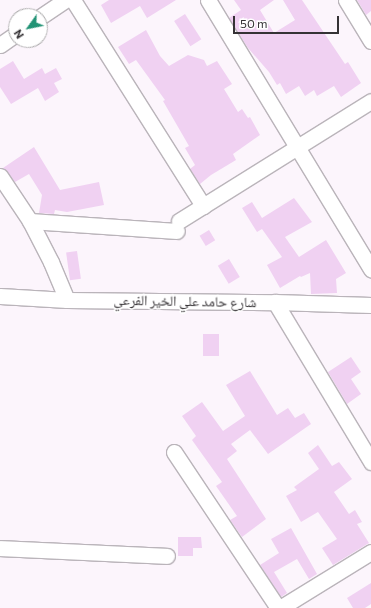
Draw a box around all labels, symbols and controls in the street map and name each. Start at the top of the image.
north arrow [8,8,48,48]
scale bar [235,8,341,34]
text: 50 m [240,16,268,30]
text: N [11,27,26,41]
street label: شارع حامد علي الخير الفرعي [113,291,257,311]

